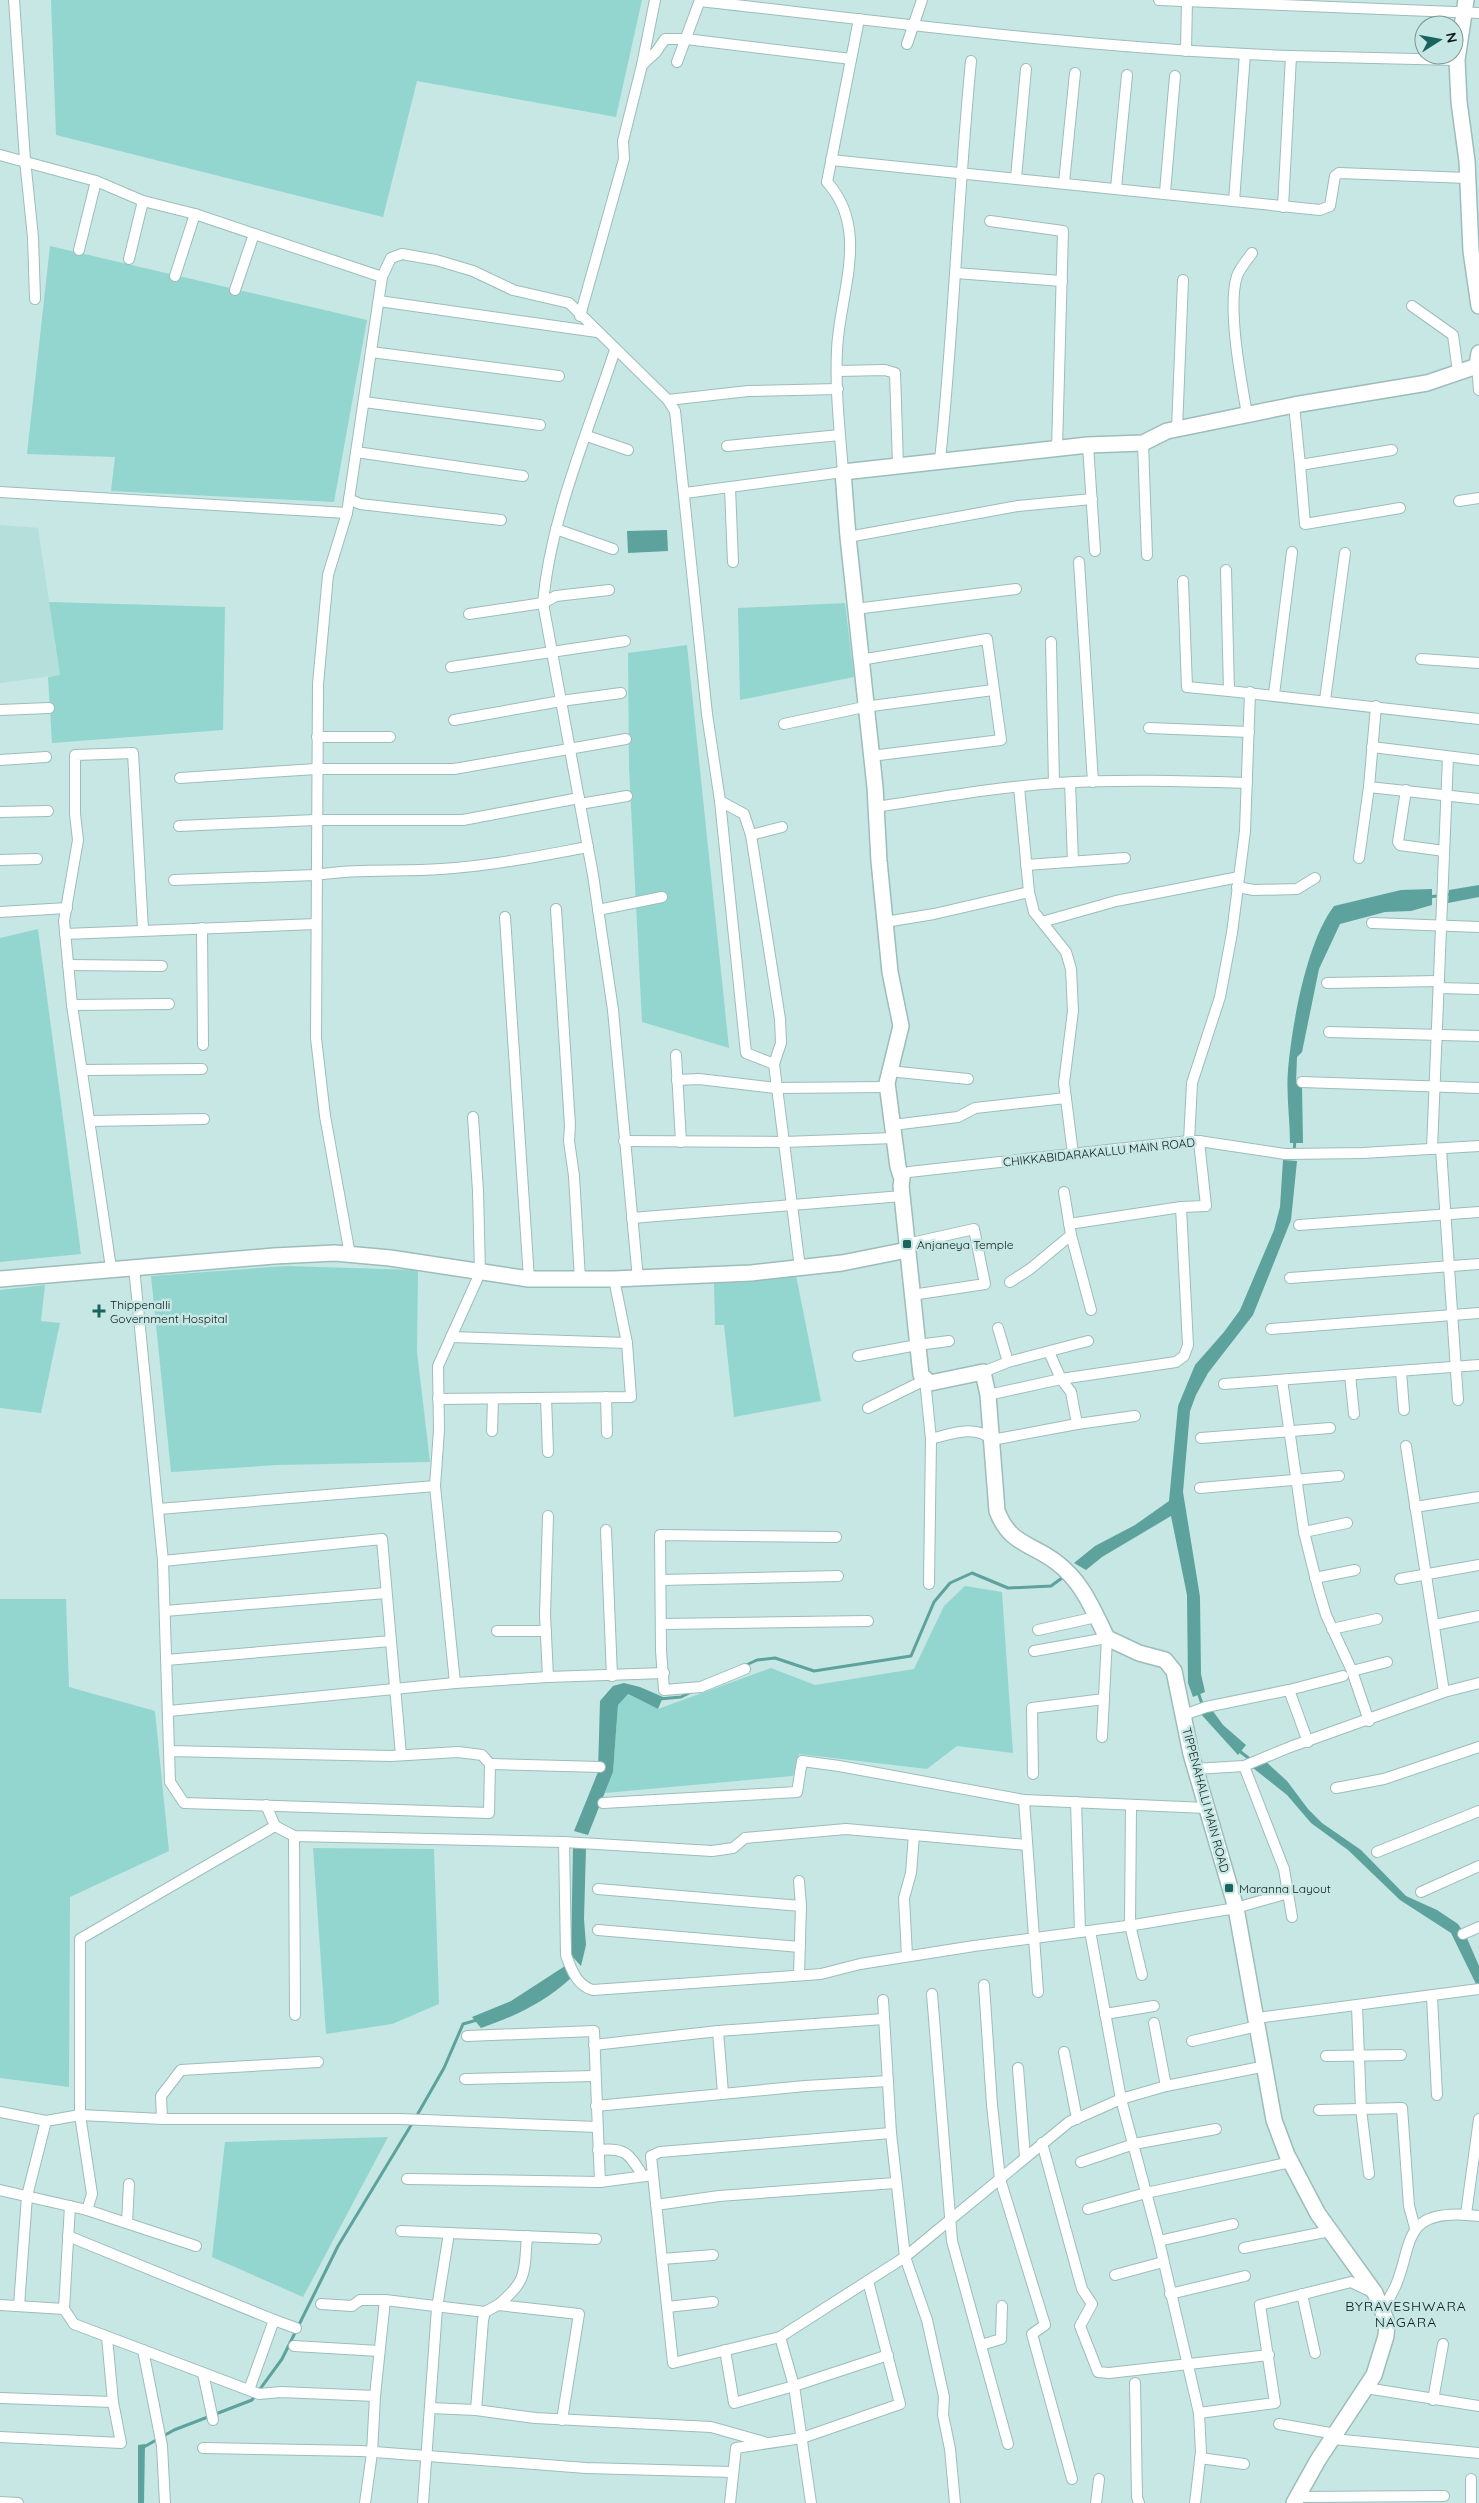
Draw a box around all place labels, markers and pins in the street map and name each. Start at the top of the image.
place label: Anjaneya Temple [917,1237,1014,1252]
marker: Anjaneya Temple [901,1238,913,1250]
place label: Thippenalli Government Hospital [110,1297,228,1326]
marker: Thippenalli Government Hospital [92,1304,106,1318]
place label: Maranna Layout [1239,1881,1331,1896]
marker: Maranna Layout [1223,1882,1235,1894]

